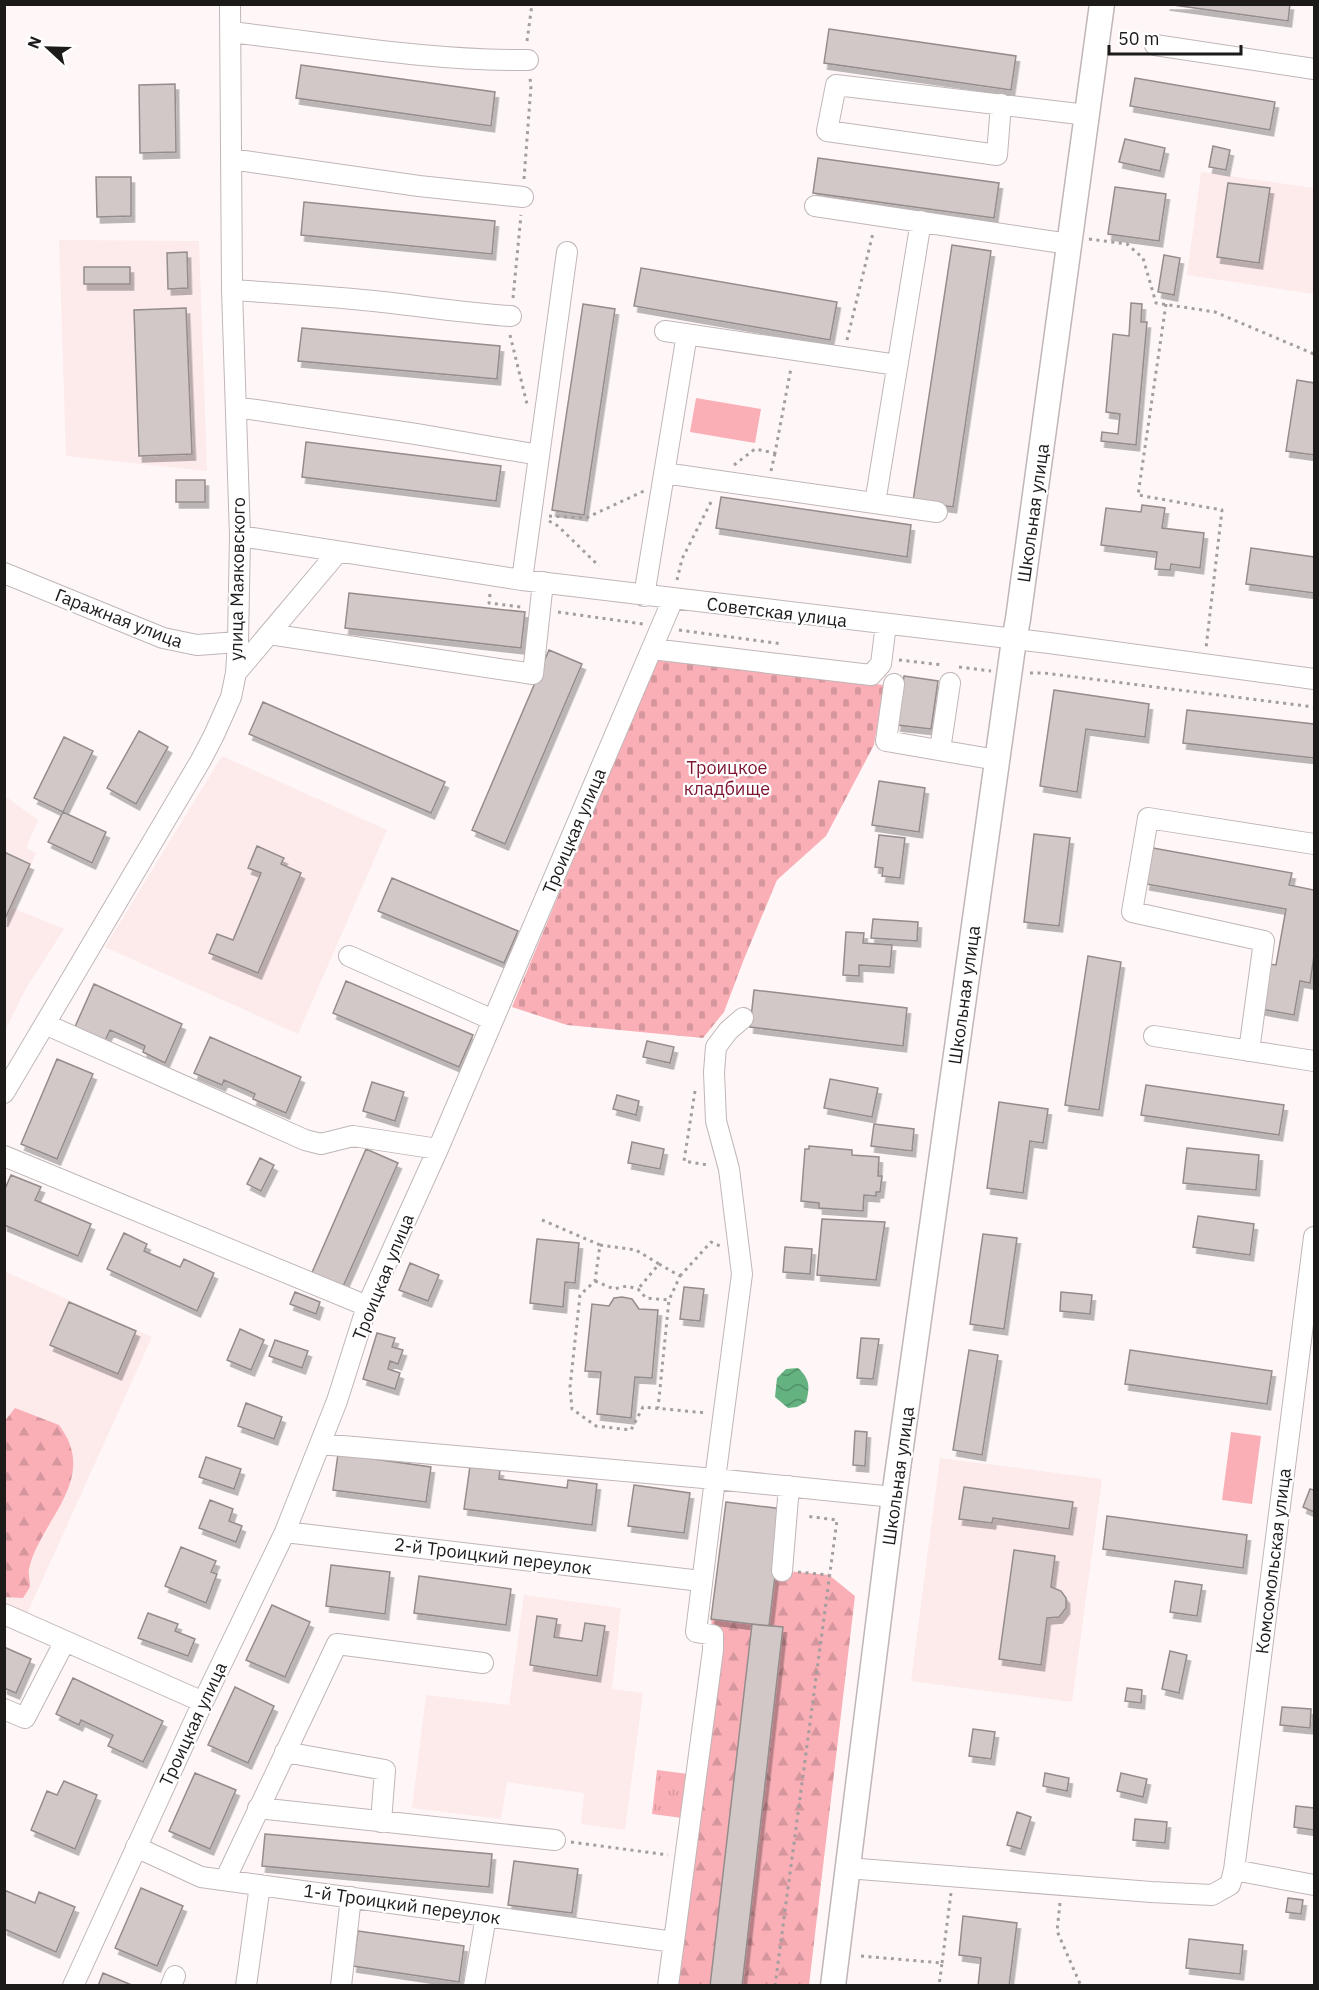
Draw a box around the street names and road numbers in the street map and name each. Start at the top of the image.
street label: Школьная улица [1012,442,1054,584]
street label: улица Маяковского [224,497,250,661]
street label: Гаражная улица [52,583,186,653]
street label: Советская улица [705,592,849,632]
street label: Троицкая улица [537,764,611,897]
street label: Школьная улица [943,924,985,1066]
street label: Троицкая улица [347,1210,419,1344]
street label: Школьная улица [877,1405,919,1547]
street label: Комсомольская улица [1250,1466,1296,1655]
street label: 2-й Троицкий переулок [393,1532,593,1580]
street label: Троицкая улица [154,1658,232,1790]
street label: 1-й Троицкий переулок [302,1879,502,1929]

